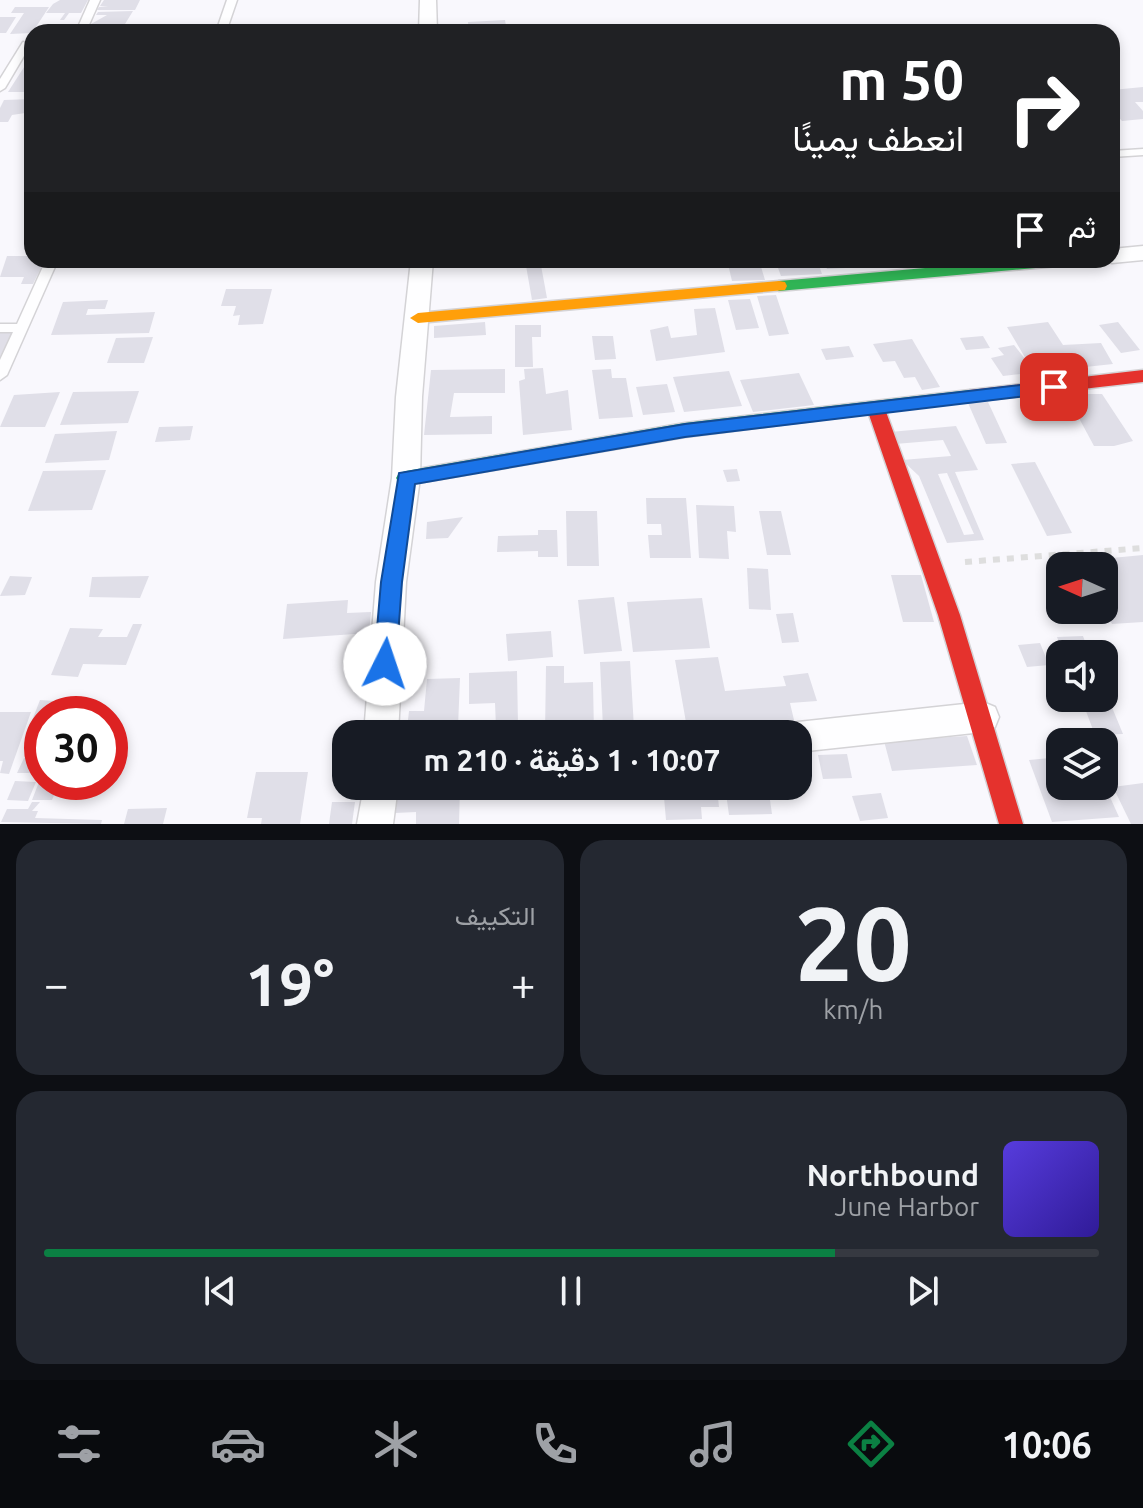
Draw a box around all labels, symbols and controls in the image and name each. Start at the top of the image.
text: 50 m [839,48,964,111]
icon: right [992,56,1096,160]
text: انعطف يمينًا [792,117,964,158]
icon: arrive [1008,208,1052,252]
text: ثم [1068,210,1096,244]
pin [1020,353,1088,421]
icon: arrive [1032,365,1076,409]
north arrow [1046,552,1118,624]
map controls [1046,552,1118,800]
position arrow [343,622,427,706]
button: sound [1046,640,1118,712]
speed limit sign: 30 [24,696,128,800]
button: layers [1046,728,1118,800]
text: 10:07 · 1 دقيقة · 210 m [424,743,720,777]
text: 20 [795,884,912,1001]
text: التكييف [455,901,536,930]
text: 19° [245,950,334,1017]
text: − [44,959,69,1008]
text: + [511,959,536,1008]
text: km/h [823,995,883,1024]
text: Northbound [807,1158,979,1192]
text: June Harbor [835,1192,979,1221]
icon: previous [198,1269,242,1313]
icon: pause [549,1269,593,1313]
icon: next [901,1269,945,1313]
icon: filters [51,1416,107,1472]
icon: car [210,1416,266,1472]
icon: climate [368,1416,424,1472]
icon: phone [527,1416,583,1472]
icon: music [685,1416,741,1472]
icon: directions [843,1416,899,1472]
text: 10:06 [1002,1424,1092,1465]

